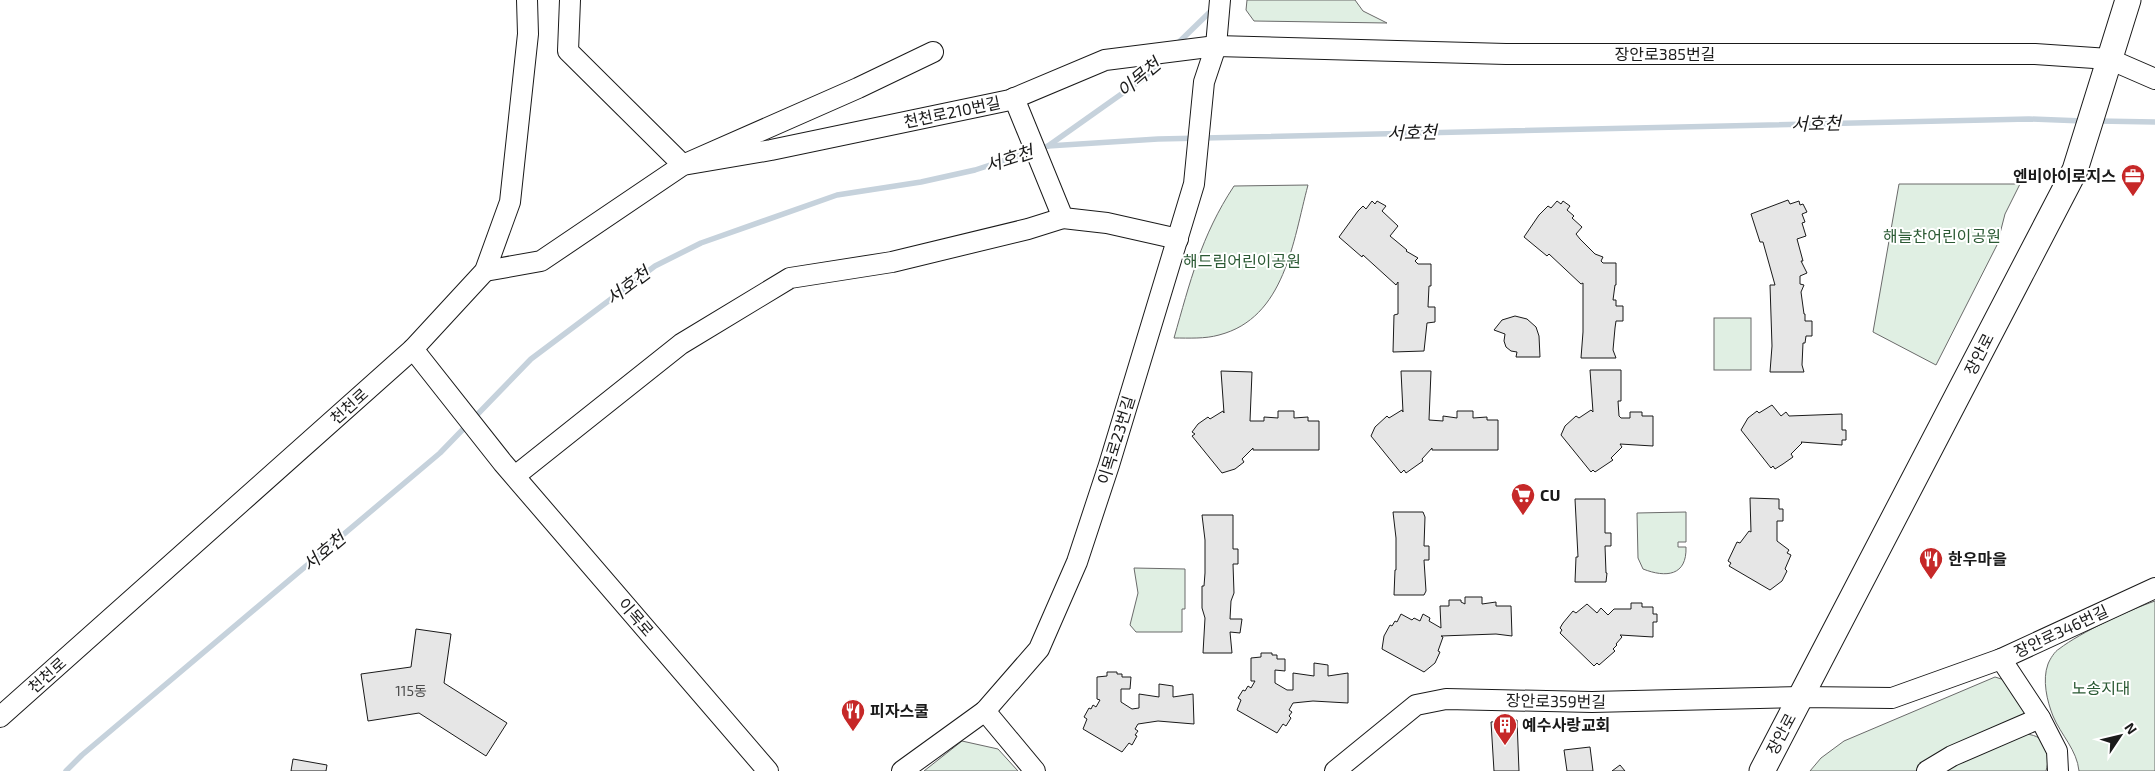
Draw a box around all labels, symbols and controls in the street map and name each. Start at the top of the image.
street label: 장안로385번길 [1615,44,1715,63]
water label: 이목천 [1112,51,1166,102]
street label: 천천로210번길 [902,92,1002,131]
water label: 서호천 [1791,112,1843,134]
water label: 서호천 [1387,121,1439,143]
water label: 서호천 [982,139,1038,176]
office icon: 엔비아이로지스 [2120,163,2146,197]
place label: 엔비아이로지스 [2013,166,2116,185]
park label: 해늘찬어린이공원 [1883,226,2001,245]
park label: 해드림어린이공원 [1183,251,1301,270]
water label: 서호천 [601,260,656,309]
street label: 장안로 [1960,330,1997,378]
street label: 천천로 [326,384,372,427]
street label: 이목로23번길 [1093,393,1138,486]
supermarket icon: CU [1510,482,1536,516]
place label: CU [1540,485,1560,504]
water label: 서호천 [297,525,351,576]
restaurant icon: 한우마을 [1918,546,1944,580]
place label: 한우마을 [1948,549,2007,568]
street label: 이목로 [615,594,658,640]
street label: 장안로346번길 [2011,600,2111,661]
street label: 천천로 [24,653,70,696]
park label: 노송지대 [2072,678,2130,697]
house number: 115동 [395,682,427,699]
street label: 장안로359번길 [1506,690,1606,711]
restaurant icon: 피자스쿨 [840,698,866,732]
place label: 피자스쿨 [870,701,929,720]
street label: 장안로 [1762,710,1799,758]
north arrow [2095,711,2145,761]
building icon: 예수사랑교회 [1492,712,1518,746]
place label: 예수사랑교회 [1522,715,1610,734]
text: N [2121,719,2141,737]

